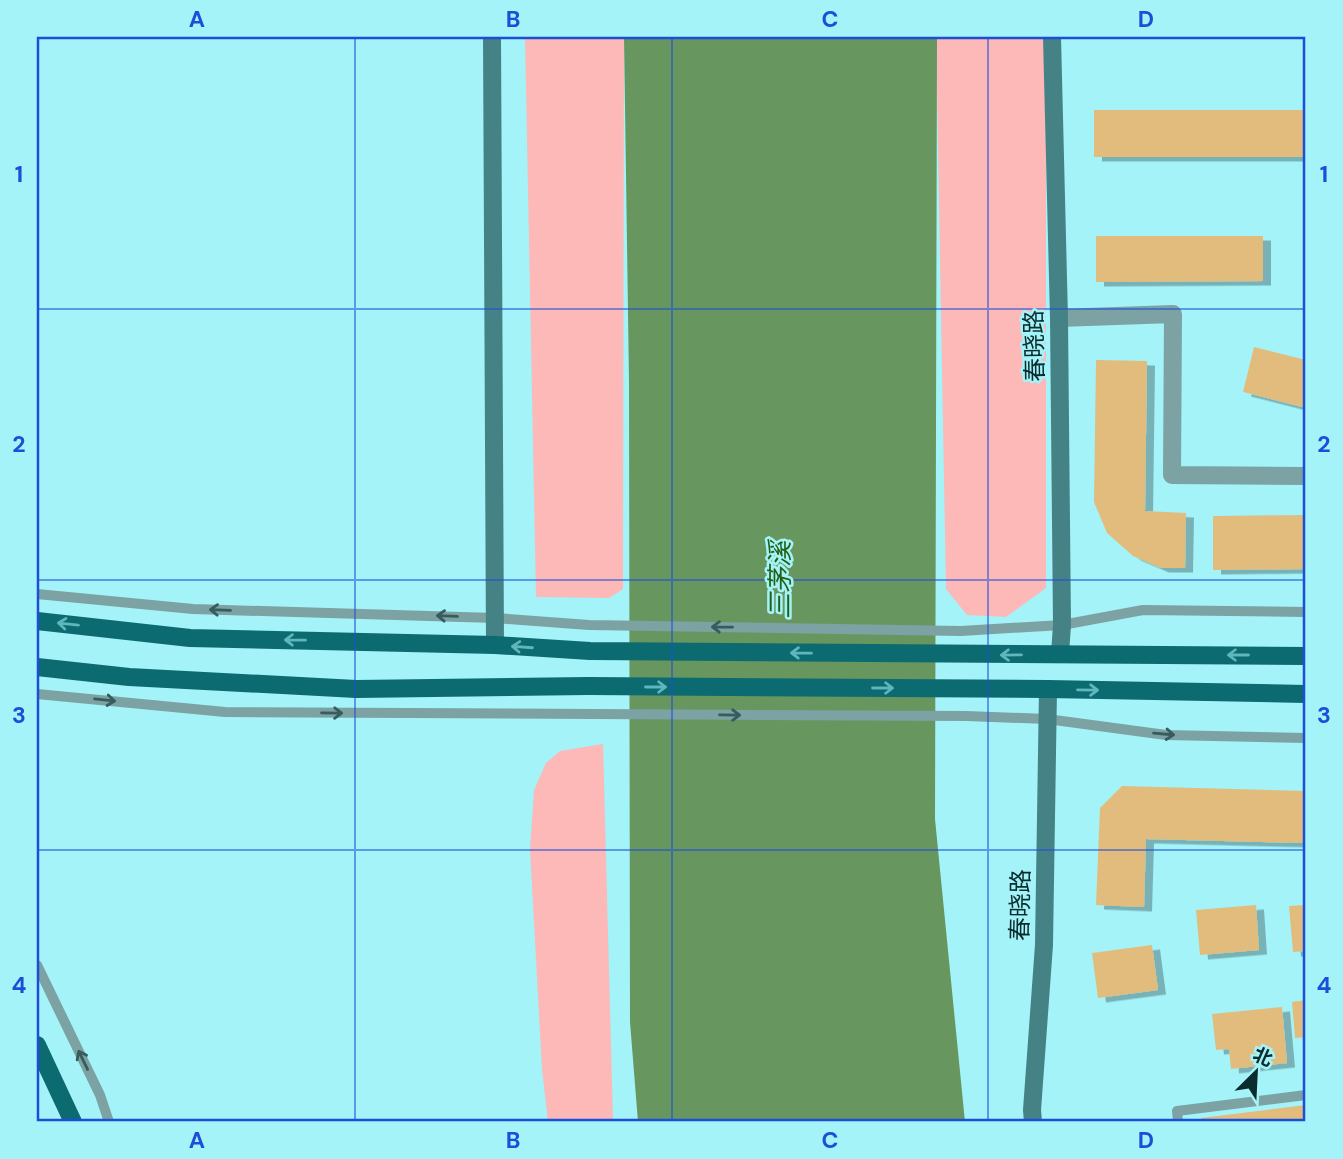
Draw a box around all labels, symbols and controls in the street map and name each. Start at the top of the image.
text: A [189,4,205,34]
text: B [506,4,520,34]
text: C [822,4,838,34]
text: D [1138,4,1154,34]
text: 1 [15,159,23,189]
text: 1 [1320,159,1328,189]
street label: 春晓路 [1018,310,1050,382]
text: 2 [12,429,26,459]
text: 2 [1317,429,1331,459]
water label: 三茅溪 [763,538,797,619]
one-way arrow [209,603,232,617]
one-way arrow [436,610,459,623]
one-way arrow [57,617,80,630]
one-way arrow [710,620,733,634]
one-way arrow [283,633,306,647]
one-way arrow [511,640,534,653]
one-way arrow [790,647,813,660]
one-way arrow [999,648,1022,662]
one-way arrow [1227,649,1250,662]
one-way arrow [644,680,667,694]
one-way arrow [872,681,895,695]
one-way arrow [1076,683,1099,697]
one-way arrow [93,694,115,707]
text: 3 [12,700,26,730]
text: 3 [1317,700,1331,730]
one-way arrow [320,706,343,720]
one-way arrow [718,708,741,722]
one-way arrow [1152,728,1174,741]
street label: 春晓路 [1004,869,1036,941]
text: 4 [12,970,27,1000]
text: 4 [1317,970,1332,1000]
north arrow [1220,1036,1290,1106]
text: 北 [1249,1042,1276,1072]
one-way arrow [75,1050,89,1071]
text: A [189,1125,205,1155]
text: B [506,1125,520,1155]
text: C [822,1125,838,1155]
text: D [1138,1125,1154,1155]

